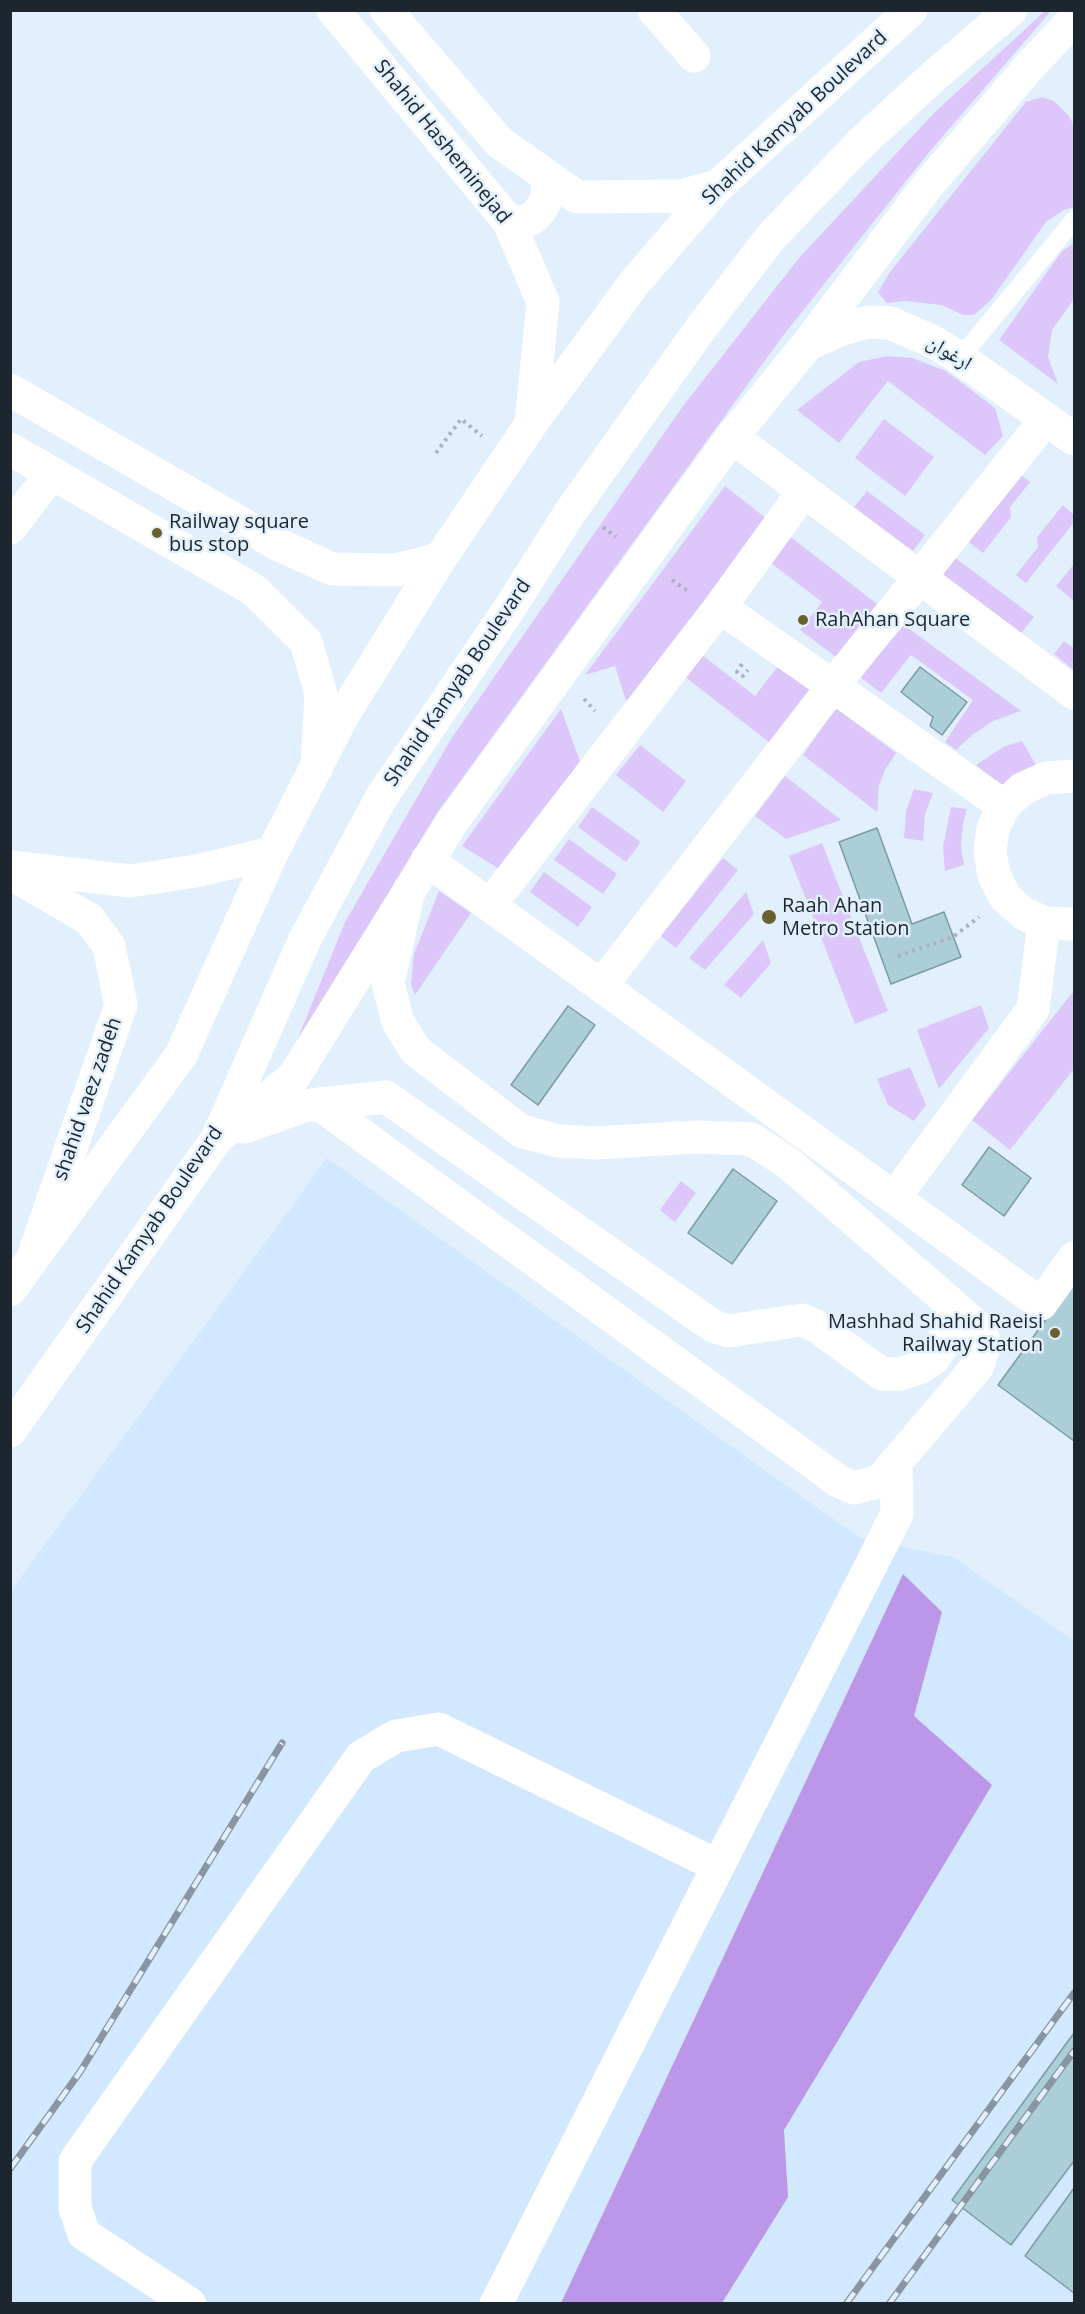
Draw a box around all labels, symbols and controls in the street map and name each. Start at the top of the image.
street label: Shahid Kamyab Boulevard [697,26,893,210]
street label: Shahid Hasheminejad [369,55,515,229]
street label: ارغوان [922,330,976,376]
place label: Railway square bus stop [169,510,309,557]
marker: Railway square bus stop [150,526,164,540]
street label: Shahid Kamyab Boulevard [380,575,536,791]
place label: RahAhan Square [815,608,970,632]
marker: RahAhan Square [796,613,810,627]
place label: Raah Ahan Metro Station [782,894,909,941]
marker: Raah Ahan Metro Station [760,908,778,926]
street label: shahid vaez zadeh [49,1014,127,1184]
street label: Shahid Kamyab Boulevard [72,1122,228,1338]
place label: Mashhad Shahid Raeisi Railway Station [828,1310,1043,1357]
marker: Mashhad Shahid Raeisi Railway Station [1048,1326,1062,1340]

